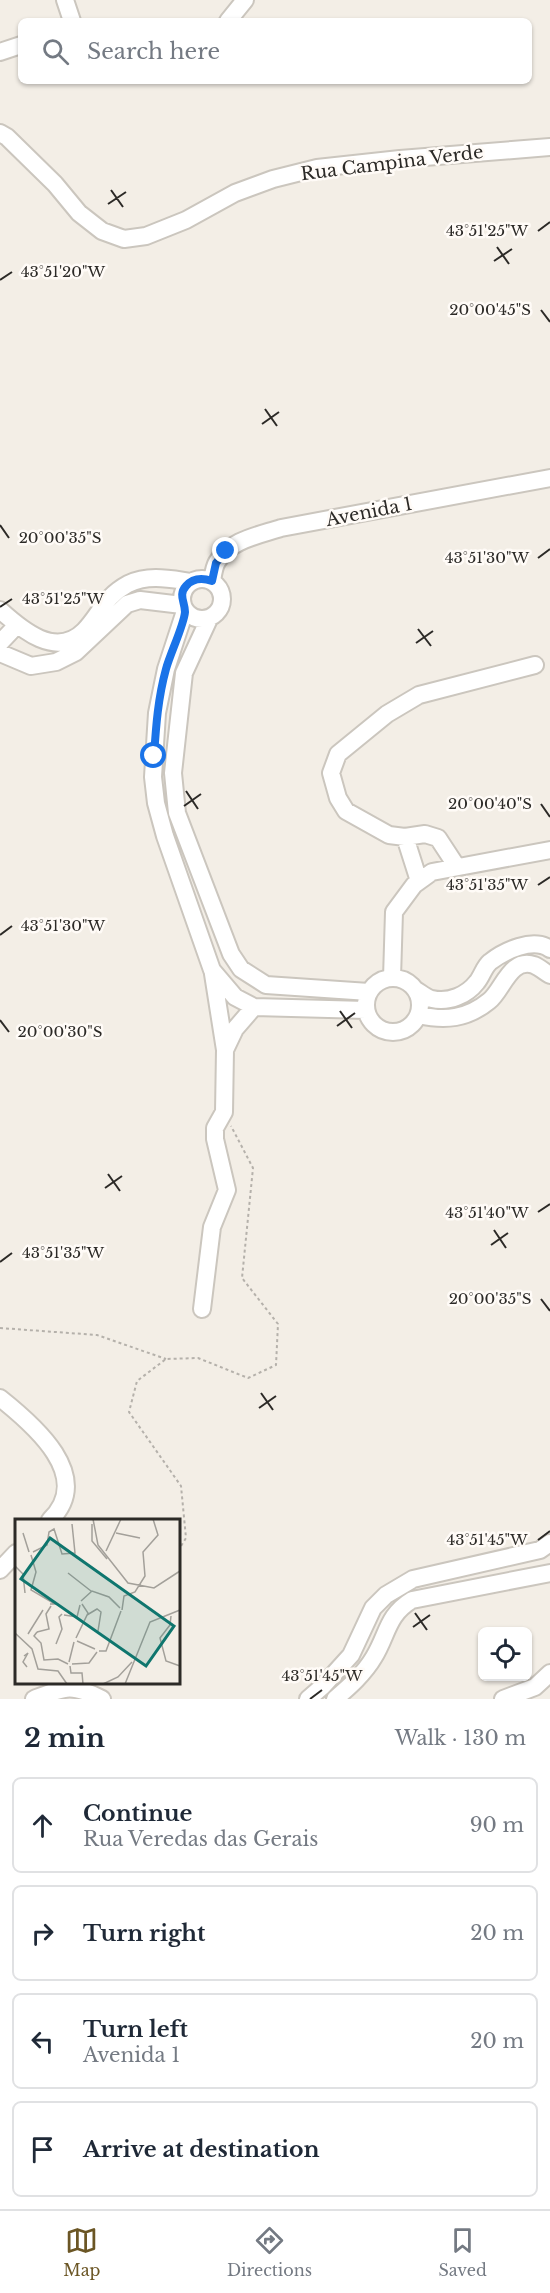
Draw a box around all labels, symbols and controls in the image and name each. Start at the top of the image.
search box [18,18,532,84]
icon: search [39,35,72,68]
text: Search here [87,38,220,65]
street label: Rua Campina Verde [300,141,484,185]
text: 43°51'25"W [446,221,528,240]
text: 43°51'20"W [21,262,106,281]
text: 20°00'45"S [449,300,531,319]
street label: Avenida 1 [323,493,414,531]
text: 20°00'35"S [19,528,101,547]
route end [212,537,238,563]
text: 43°51'30"W [445,548,530,567]
text: 43°51'25"W [22,589,104,608]
route start [140,742,166,768]
text: 20°00'40"S [448,794,532,813]
text: 43°51'35"W [446,875,528,894]
text: 43°51'30"W [21,916,106,935]
text: 20°00'30"S [18,1022,102,1041]
text: 43°51'40"W [445,1203,529,1222]
text: 43°51'35"W [22,1243,104,1262]
text: 20°00'35"S [449,1289,531,1308]
inset map [15,1519,180,1684]
text: 43°51'45"W [446,1530,528,1549]
map controls [478,1627,532,1681]
button: locate [478,1627,532,1681]
text: 43°51'45"W [281,1666,363,1685]
text: 2 min [24,1722,105,1754]
text: Walk · 130 m [395,1726,526,1750]
text: Continue [83,1800,192,1827]
icon: ahead [26,1809,59,1842]
text: 90 m [470,1813,524,1837]
text: Rua Veredas das Gerais [83,1827,318,1851]
icon: right [26,1917,59,1950]
text: Turn right [83,1920,205,1947]
text: 20 m [470,1921,524,1945]
text: Turn left [83,2016,188,2043]
icon: left [26,2025,59,2058]
text: 20 m [470,2029,524,2053]
text: Avenida 1 [83,2043,180,2067]
icon: arrive [26,2133,59,2166]
text: Arrive at destination [83,2136,320,2163]
tab: Map [63,2224,100,2280]
tab: Directions [227,2224,312,2280]
tab: Saved [438,2224,487,2280]

